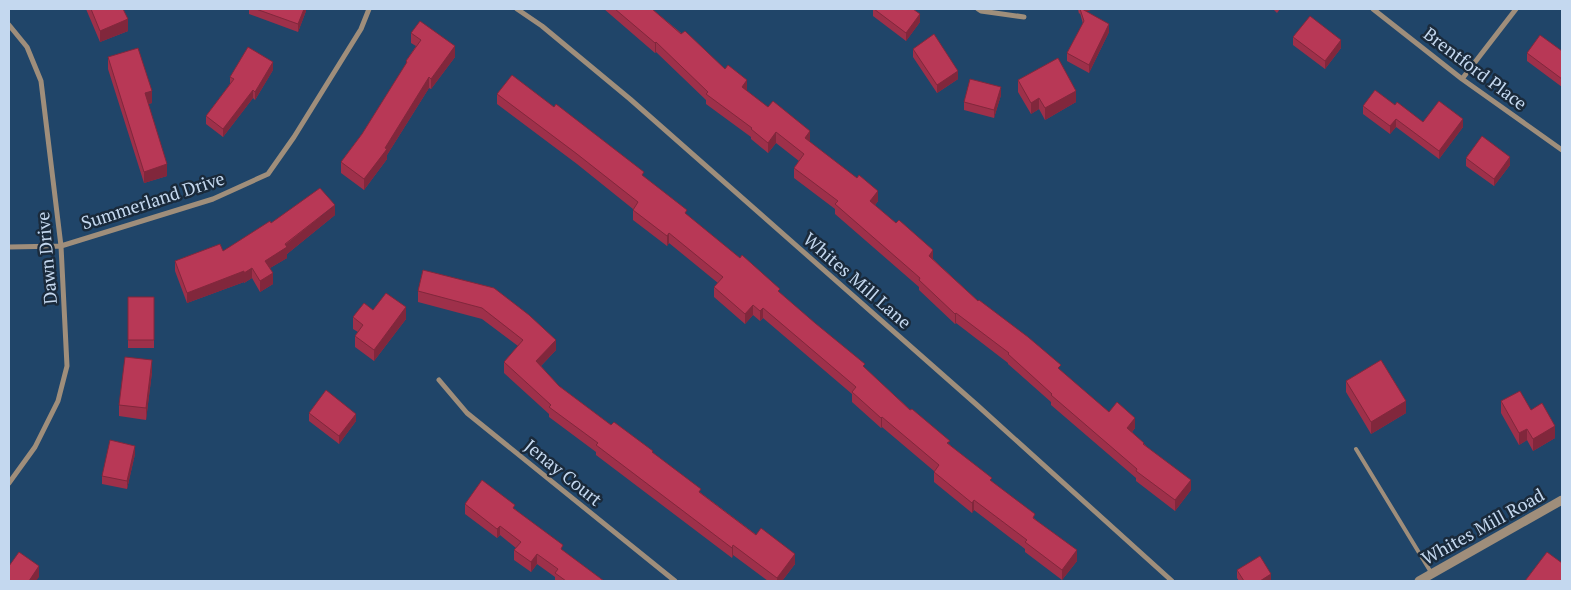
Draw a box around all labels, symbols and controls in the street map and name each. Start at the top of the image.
street label: Brentford Place [1419,21,1532,115]
street label: Summerland Drive [78,166,227,235]
street label: Dawn Drive [30,211,62,305]
street label: Whites Mill Lane [799,227,917,334]
street label: Jenay Court [520,433,608,511]
street label: Whites Mill Road [1417,482,1548,570]

